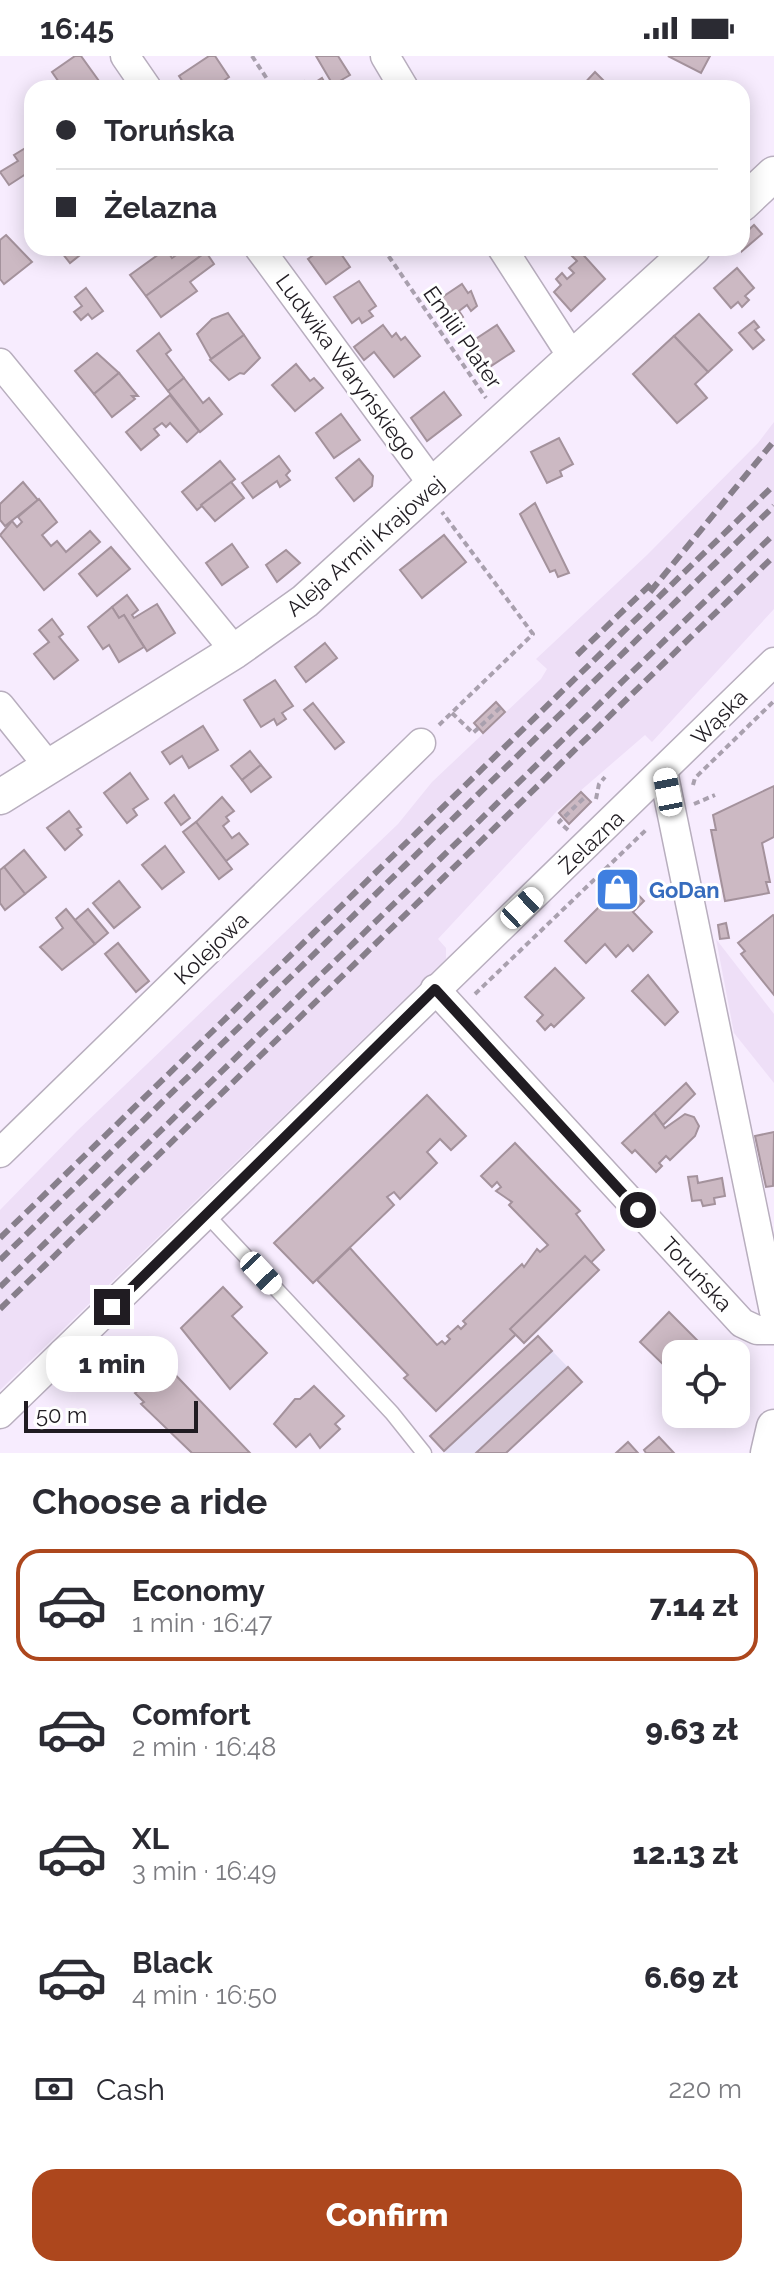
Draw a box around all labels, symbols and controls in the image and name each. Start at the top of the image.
text: 16:45 [40,11,114,46]
text: Toruńska [104,113,235,148]
text: Żelazna [104,190,217,225]
street label: Ludwika Waryńskiego [271,269,423,465]
street label: Emilii Plater [418,281,508,393]
street label: Aleja Armii Krajowej [281,470,449,622]
street label: Wąska [686,684,752,750]
car [652,766,684,818]
street label: Żelazna [553,805,629,879]
shop icon: GoDan [594,866,642,914]
place label: GoDan [649,877,720,903]
car [496,883,548,933]
street label: Kolejowa [169,906,253,990]
route start [620,1192,656,1228]
street label: Toruńska [656,1232,738,1316]
car [236,1247,286,1299]
route end [94,1289,130,1325]
callout: 1 min [46,1335,178,1391]
map controls [662,1340,750,1428]
button: locate [662,1340,750,1428]
text: 1 min [79,1349,145,1379]
scale bar [24,1397,198,1433]
text: 50 m [36,1402,87,1428]
text: Choose a ride [32,1480,267,1522]
icon: car [36,1569,108,1641]
text: Economy [132,1573,265,1608]
text: 7.14 zł [649,1588,738,1623]
text: 1 min · 16:47 [132,1608,272,1638]
icon: car [36,1693,108,1765]
text: Comfort [132,1697,251,1732]
text: 9.63 zł [645,1712,738,1747]
text: 2 min · 16:48 [132,1732,276,1762]
icon: car [36,1817,108,1889]
text: XL [132,1821,169,1856]
text: 12.13 zł [633,1836,738,1871]
text: 3 min · 16:49 [132,1856,277,1886]
icon: car [36,1941,108,2013]
text: Black [132,1945,213,1980]
text: 6.69 zł [644,1960,738,1995]
text: 4 min · 16:50 [132,1980,278,2010]
icon: cash [32,2067,76,2111]
text: Cash [96,2072,165,2107]
text: 220 m [668,2074,742,2104]
button: Confirm [32,2169,742,2261]

